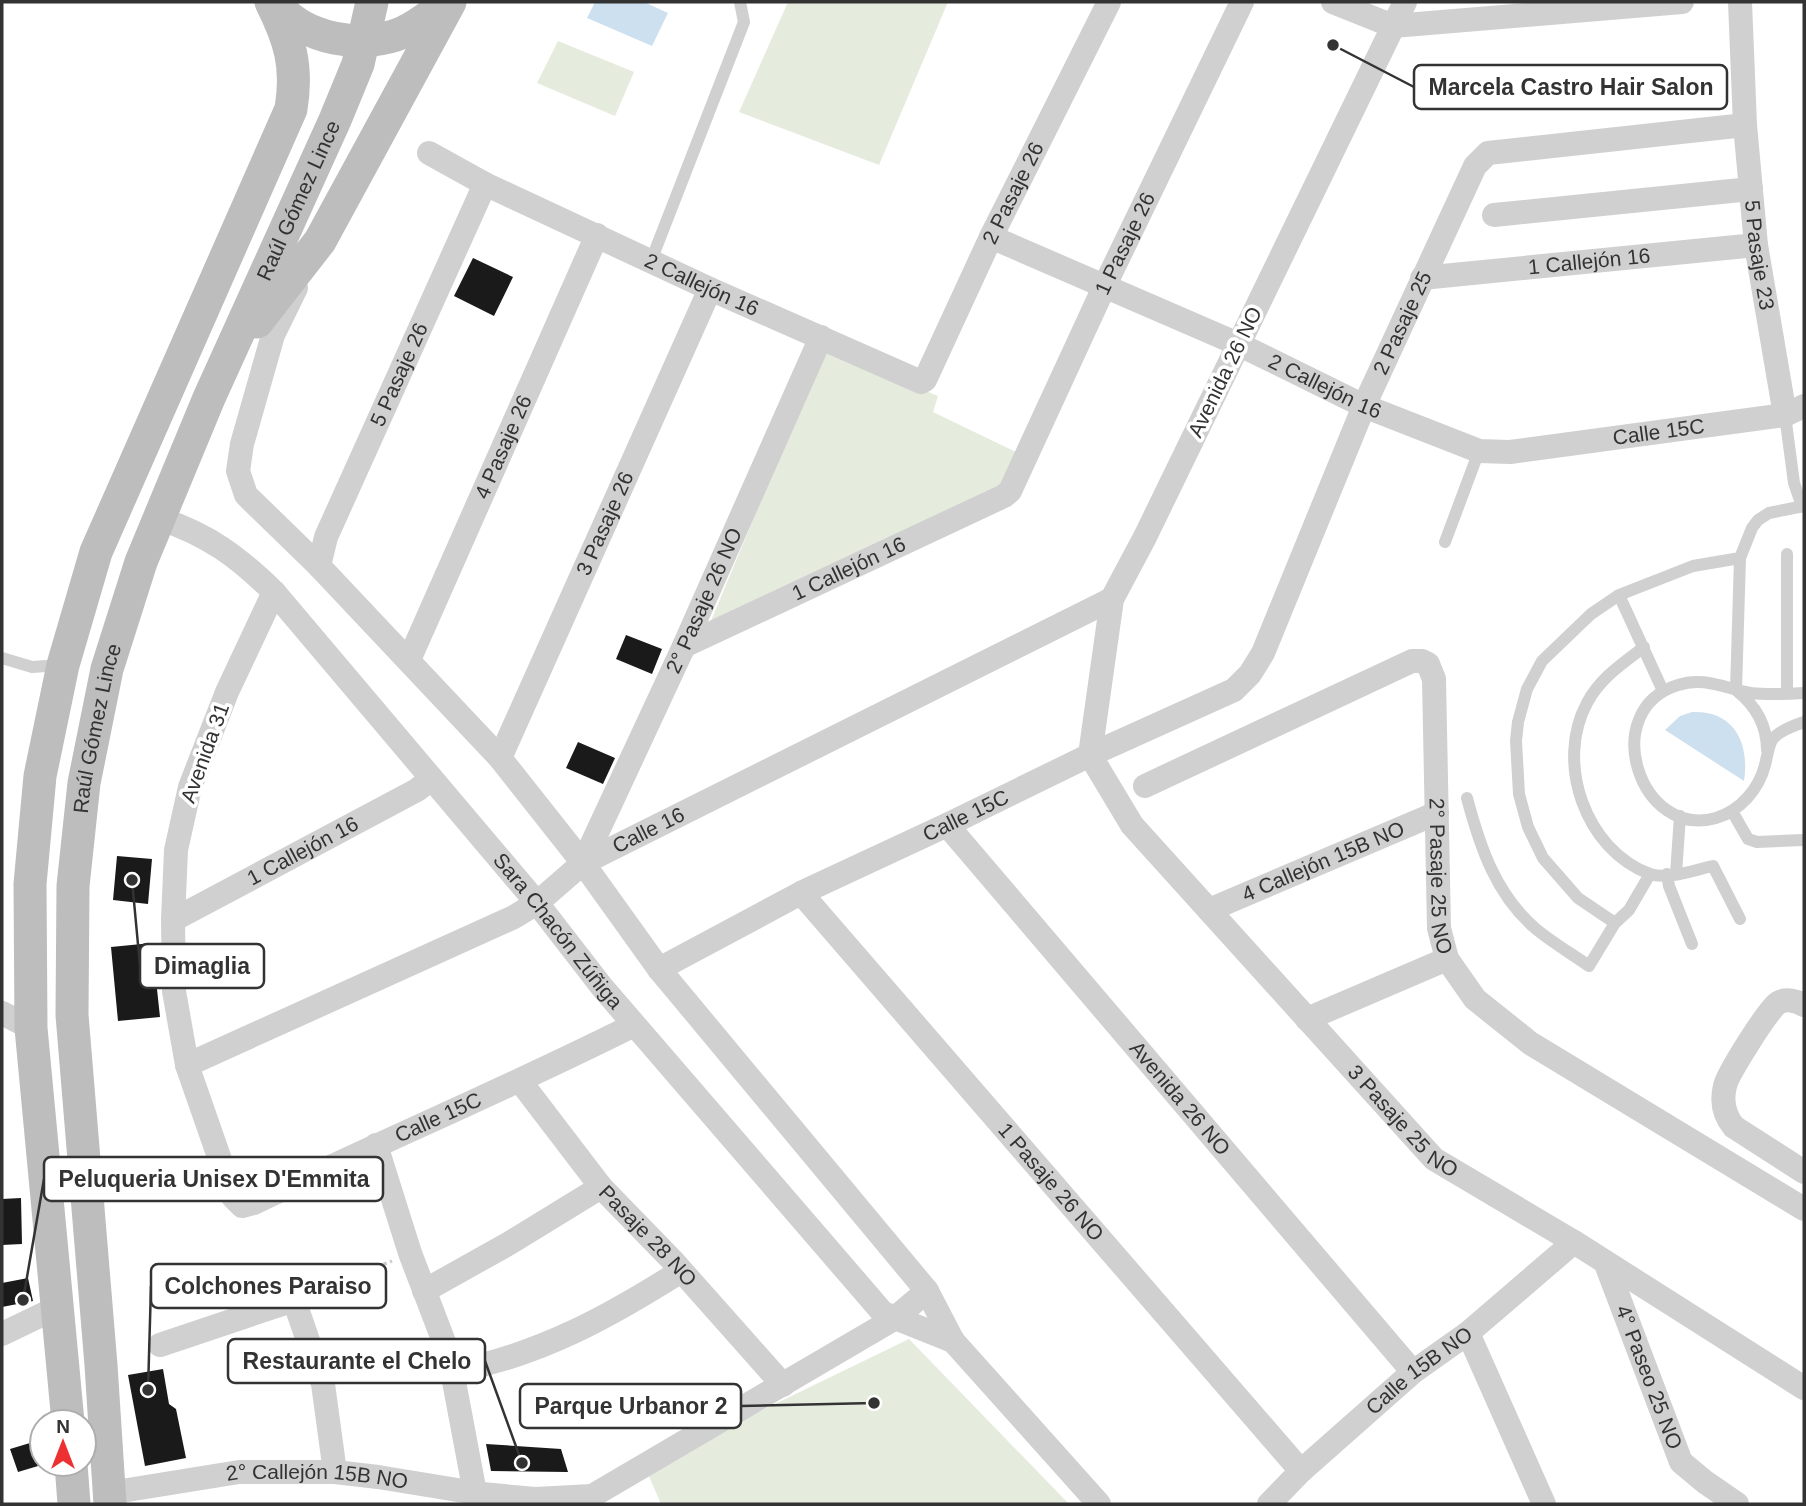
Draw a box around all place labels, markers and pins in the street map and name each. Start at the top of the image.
callout: Marcela Castro Hair Salon [1414,65,1727,109]
callout: Dimaglia [140,944,264,988]
callout: Peluqueria Unisex D'Emmita [44,1157,383,1201]
callout: Colchones Paraiso [151,1264,386,1308]
callout: Restaurante el Chelo [228,1339,485,1383]
callout: Parque Urbanor 2 [520,1384,741,1428]

